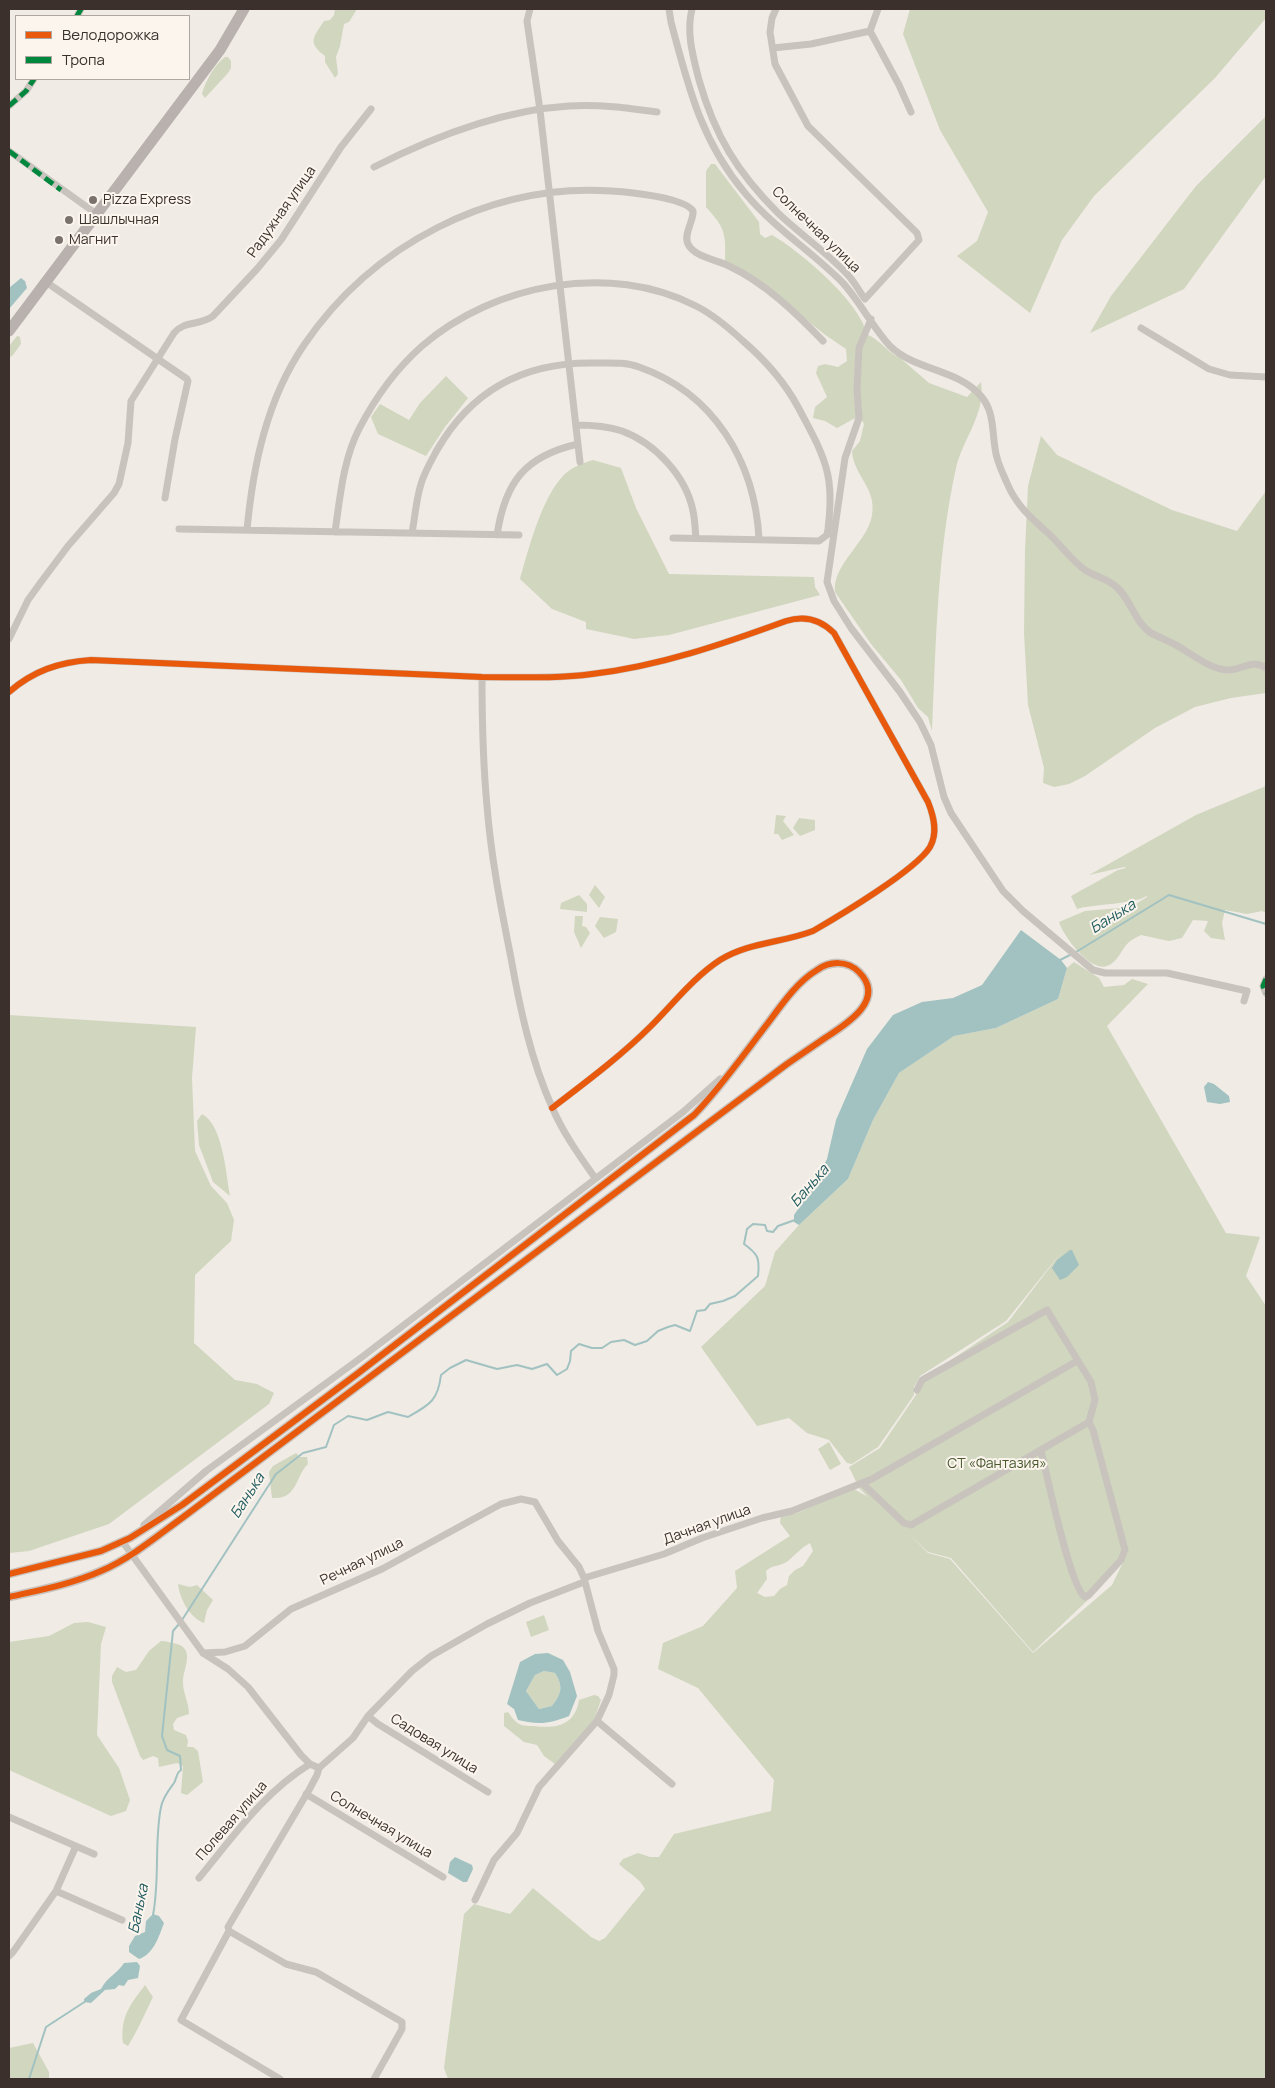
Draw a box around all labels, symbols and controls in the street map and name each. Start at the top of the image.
legend [15,15,190,80]
text: Велодорожка [62,24,159,45]
text: Тропа [62,49,105,70]
street label: Радужная улица [244,163,320,261]
street label: Солнечная улица [768,183,864,277]
place label: Pizza Express [103,192,191,208]
marker: Pizza Express [87,194,99,206]
place label: Шашлычная [79,212,159,228]
marker: Шашлычная [63,214,75,226]
place label: Магнит [69,232,118,248]
marker: Магнит [53,234,65,246]
water label: Банька [1087,896,1139,938]
water label: Банька [787,1161,833,1211]
park label: СТ «Фантазия» [947,1456,1047,1472]
water label: Банька [227,1470,269,1522]
street label: Дачная улица [661,1501,753,1549]
street label: Речная улица [318,1535,406,1589]
street label: Садовая улица [387,1710,481,1778]
street label: Полевая улица [193,1778,271,1864]
street label: Солнечная улица [327,1788,435,1862]
water label: Банька [125,1883,153,1935]

